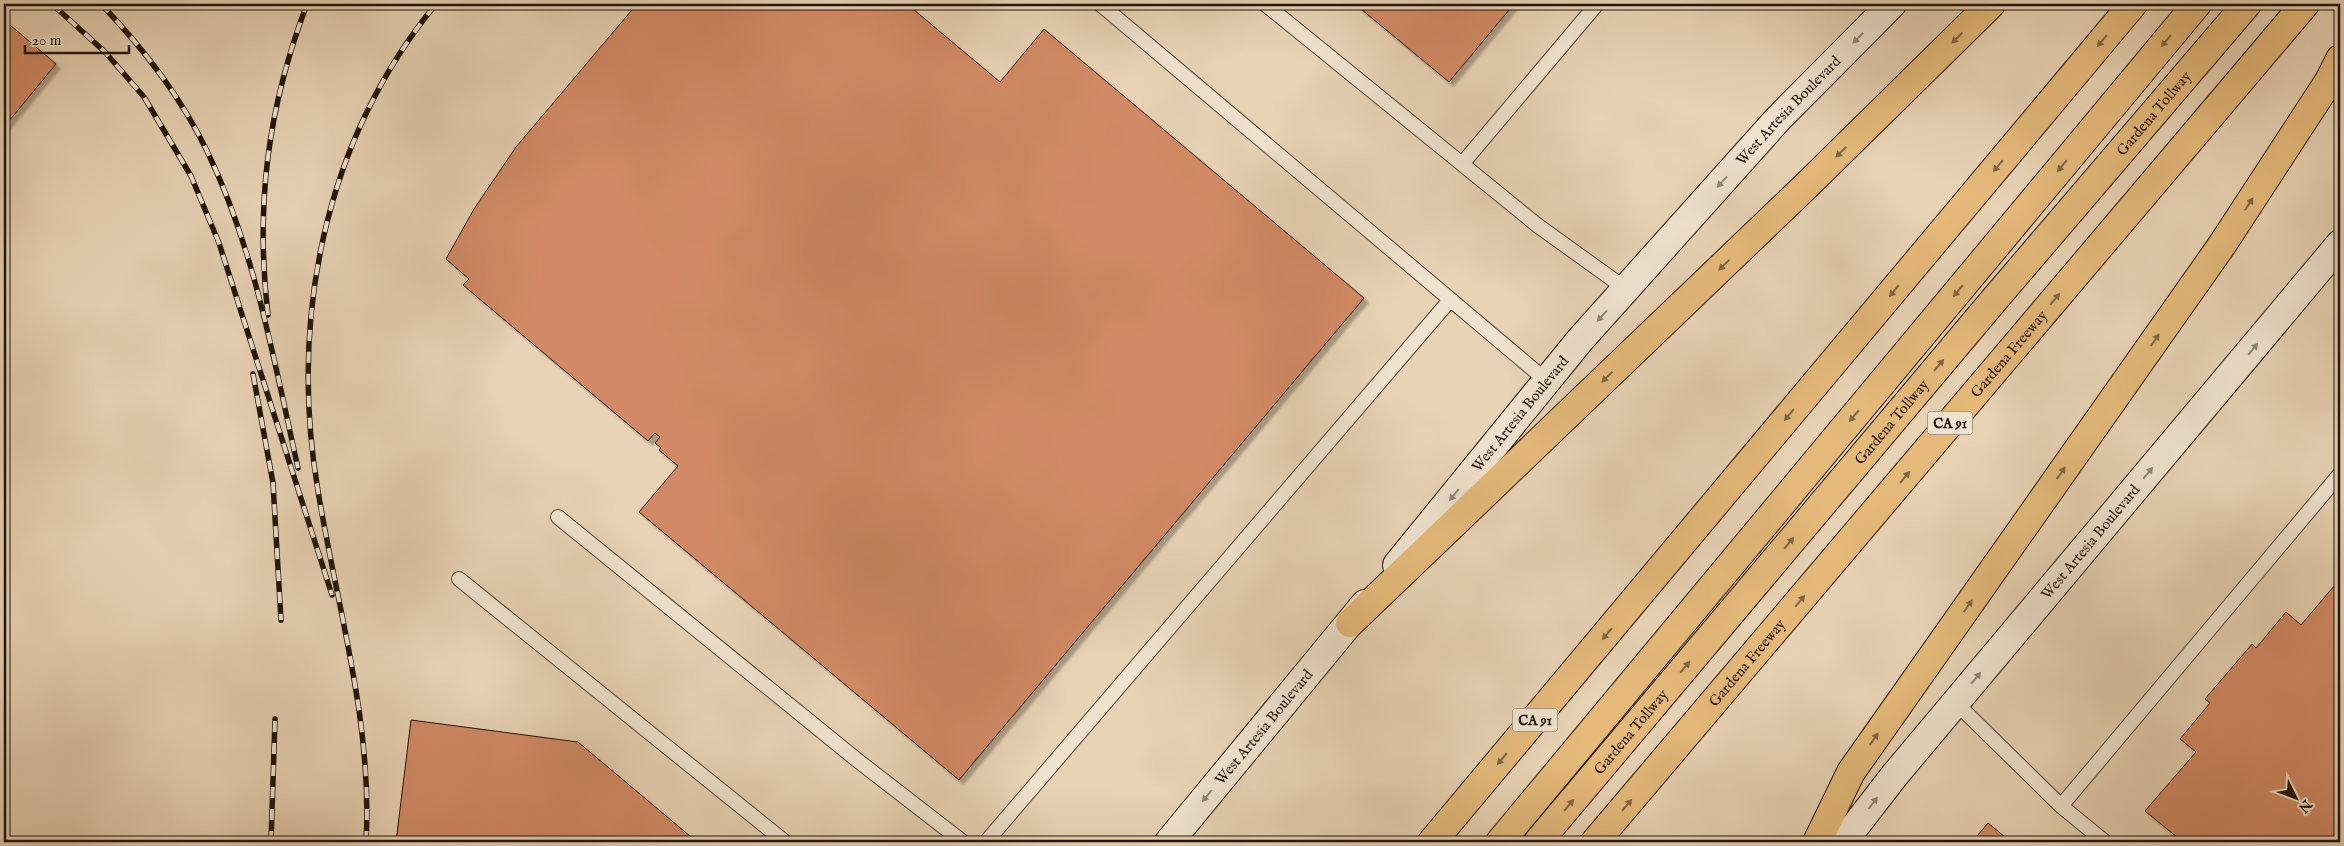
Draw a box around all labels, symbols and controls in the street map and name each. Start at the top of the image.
scale bar [25,22,129,54]
text: 20 m [32,31,62,50]
one-way arrow [1852,32,1864,44]
one-way arrow [1951,32,1963,44]
one-way arrow [2096,34,2107,47]
one-way arrow [2160,35,2171,48]
street label: West Artesia Boulevard [1732,51,1846,169]
street label: Gardena Tollway [2112,67,2196,160]
one-way arrow [1835,146,1847,158]
one-way arrow [1992,159,2003,172]
one-way arrow [2056,159,2067,172]
one-way arrow [1716,175,1728,187]
one-way arrow [2244,197,2253,210]
one-way arrow [1718,259,1730,271]
one-way arrow [1888,284,1899,297]
one-way arrow [1952,284,1963,297]
one-way arrow [2049,294,2061,306]
street label: Gardena Freeway [1967,306,2052,402]
one-way arrow [1596,309,1608,321]
one-way arrow [2150,333,2160,347]
one-way arrow [2247,342,2258,355]
street label: West Artesia Boulevard [1468,351,1574,476]
one-way arrow [1934,359,1945,372]
one-way arrow [1601,371,1613,383]
street label: Gardena Tollway [1851,375,1934,469]
one-way arrow [1784,409,1795,422]
one-way arrow [1849,410,1860,422]
road number: CA 91 [1928,412,1972,434]
one-way arrow [2056,466,2066,480]
one-way arrow [2143,467,2154,480]
one-way arrow [1899,471,1910,484]
street label: West Artesia Boulevard [2037,480,2145,604]
one-way arrow [1449,489,1460,502]
one-way arrow [1784,536,1795,549]
one-way arrow [1794,595,1805,608]
one-way arrow [1963,599,1973,613]
street label: Gardena Freeway [1705,615,1790,711]
one-way arrow [1601,627,1612,640]
one-way arrow [1679,661,1690,674]
street label: West Artesia Boulevard [1211,665,1318,789]
one-way arrow [1971,672,1982,685]
street label: Gardena Tollway [1590,685,1673,779]
road number: CA 91 [1512,708,1558,732]
one-way arrow [1869,732,1879,746]
one-way arrow [1497,752,1508,765]
north arrow [2272,774,2322,824]
one-way arrow [1202,789,1213,802]
text: N [2294,795,2316,817]
one-way arrow [1868,796,1878,810]
one-way arrow [1563,799,1574,811]
one-way arrow [1621,799,1632,811]

